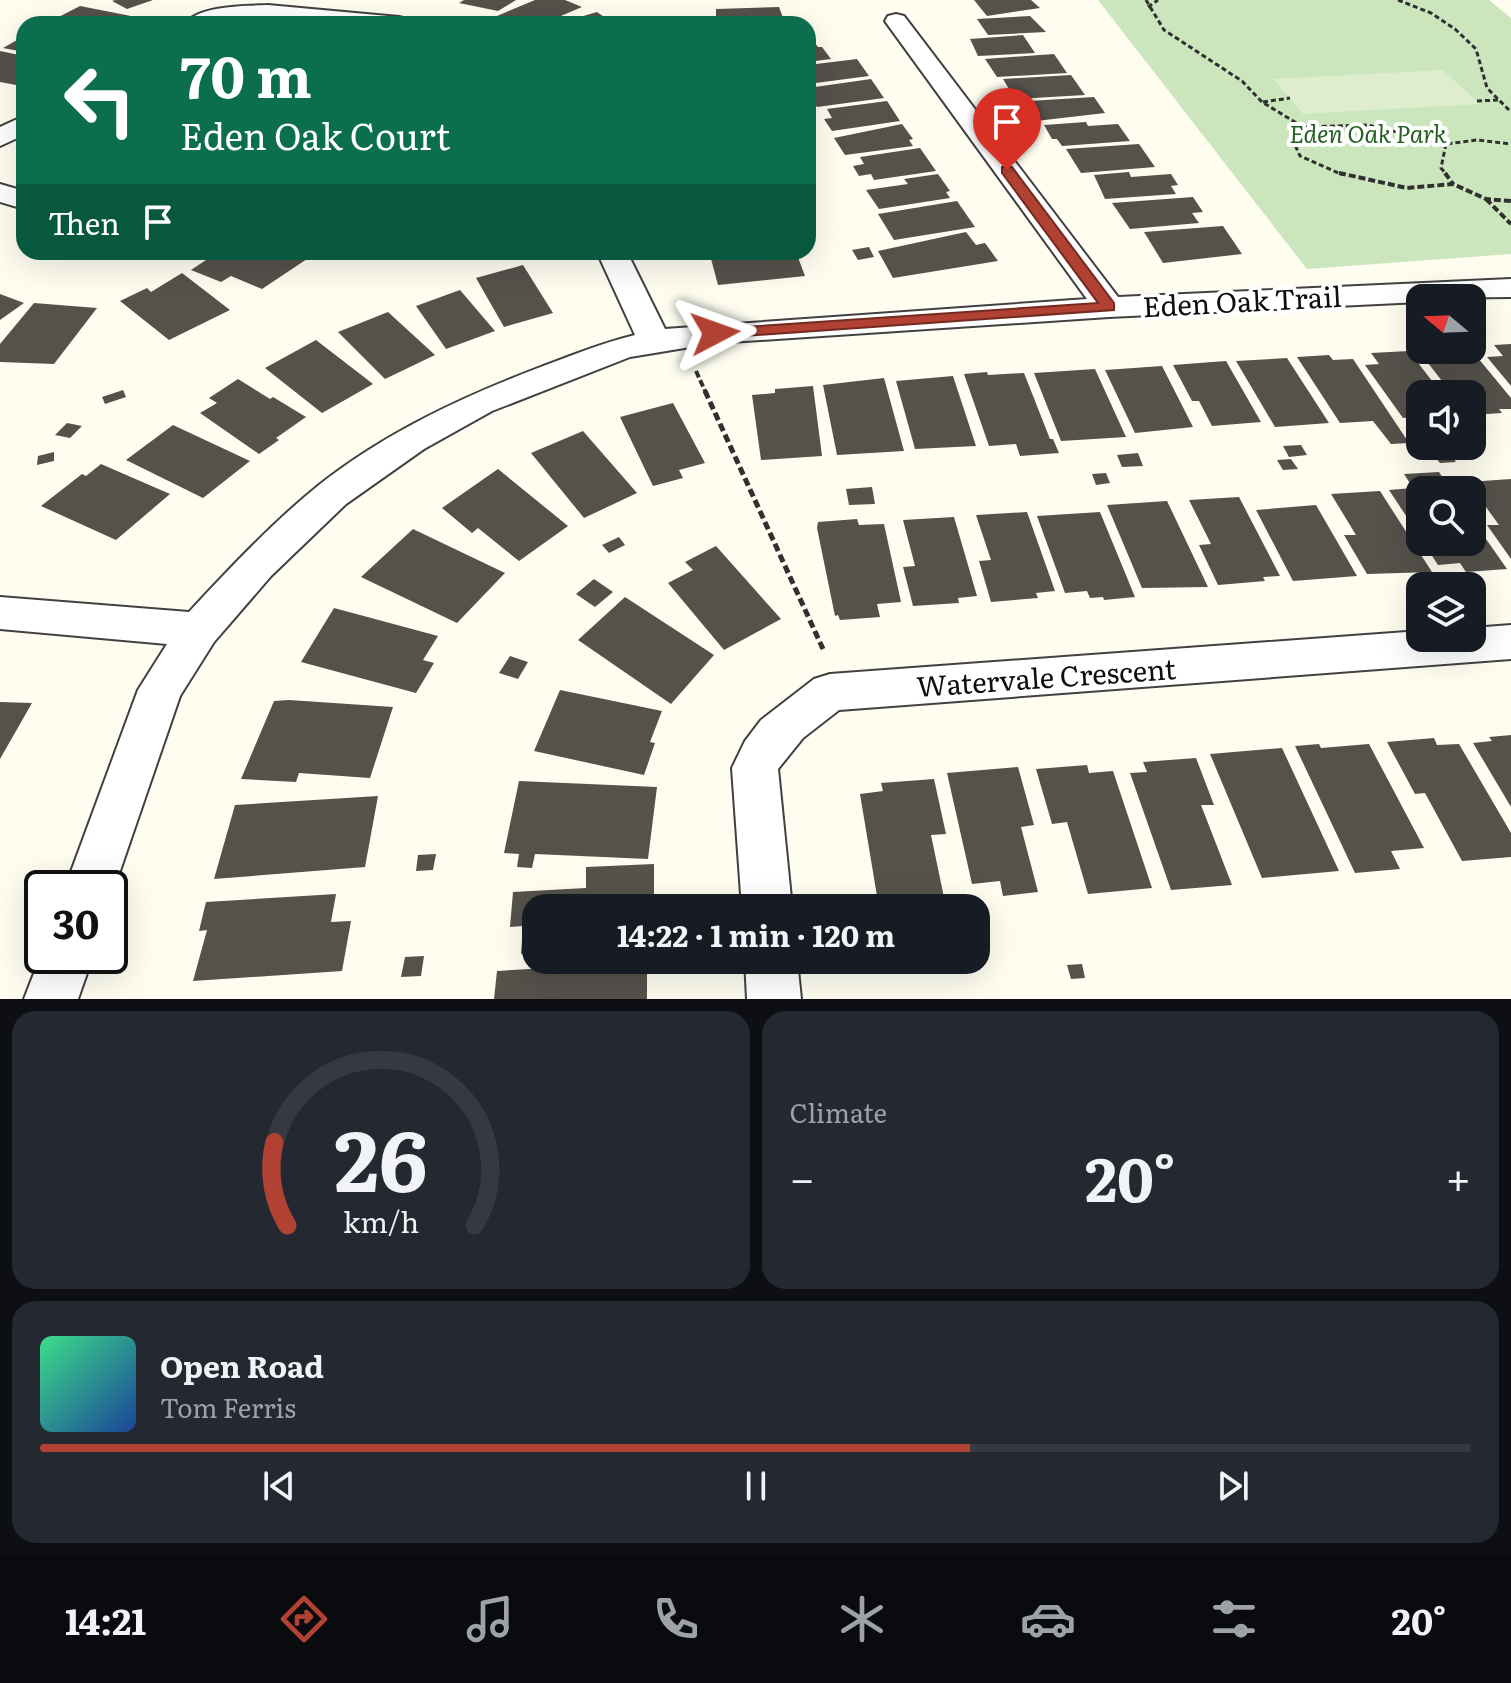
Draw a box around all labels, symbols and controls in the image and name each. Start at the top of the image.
text: 70 m [180,32,312,115]
icon: left [48,48,152,152]
pin [973,88,1041,170]
icon: arrive [985,100,1029,144]
text: Eden Oak Court [180,108,450,161]
park label: Eden Oak Park [1289,115,1448,150]
text: Then [48,200,120,244]
icon: arrive [136,200,180,244]
street label: Eden Oak Trail [1141,274,1343,326]
north arrow [1406,284,1486,364]
map controls [1406,284,1486,652]
position arrow [673,291,757,375]
button: sound [1406,380,1486,460]
button: search [1406,476,1486,556]
button: layers [1406,572,1486,652]
street label: Watervale Crescent [915,646,1178,706]
speed limit sign: 30 [24,870,128,974]
text: 14:22 · 1 min · 120 m [617,912,895,956]
text: Climate [790,1092,887,1131]
text: 26 [334,1094,427,1218]
text: 20° [1085,1131,1176,1220]
text: − [790,1143,815,1209]
text: + [1445,1143,1471,1209]
text: km/h [343,1199,419,1242]
text: Open Road [160,1343,324,1387]
text: Tom Ferris [160,1387,296,1426]
icon: previous [257,1464,301,1508]
icon: pause [734,1464,778,1508]
icon: next [1211,1464,1255,1508]
icon: directions [276,1591,332,1647]
icon: music [462,1591,518,1647]
icon: phone [648,1591,704,1647]
icon: climate [834,1591,890,1647]
icon: car [1020,1591,1076,1647]
icon: filters [1206,1591,1262,1647]
text: 14:21 [65,1593,146,1646]
text: 20° [1392,1593,1446,1646]

